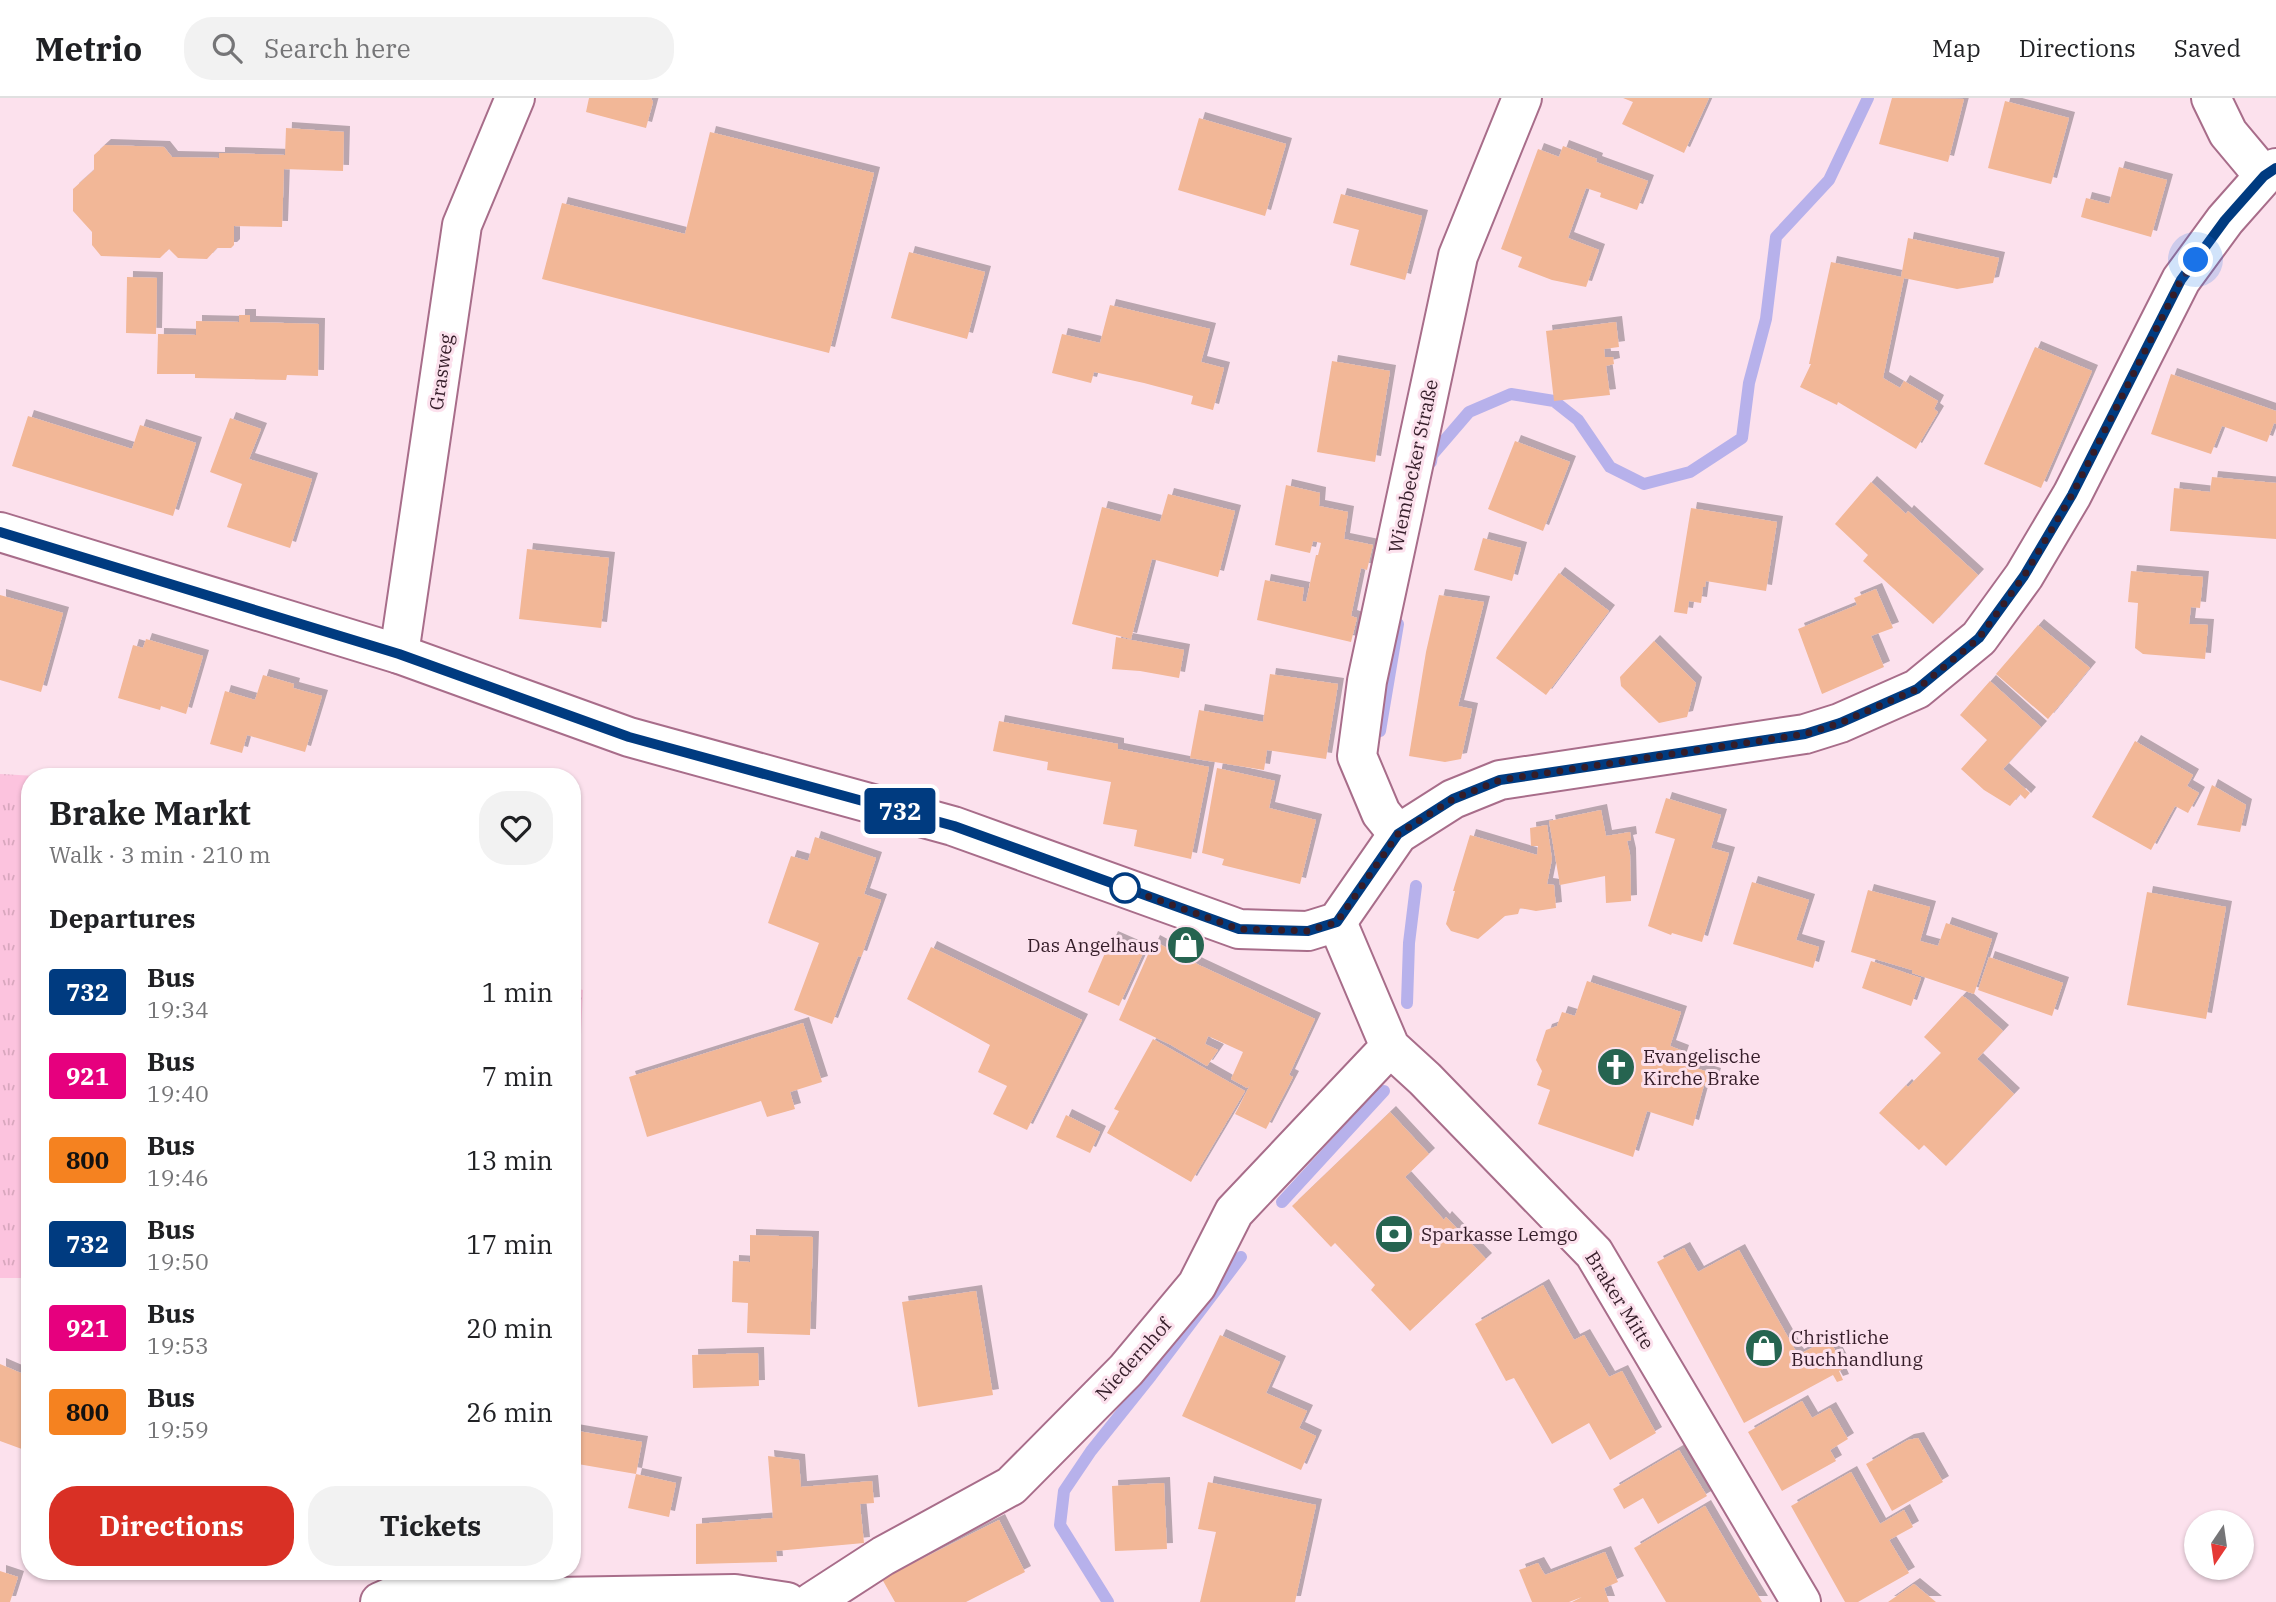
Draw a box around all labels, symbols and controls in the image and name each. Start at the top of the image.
search box [184,17,674,80]
text: Metrio [35,27,142,70]
icon: search [208,29,246,67]
text: Search here [264,31,411,65]
text: Map [1932,32,1981,64]
text: Directions [2019,32,2136,64]
text: Saved [2174,32,2241,64]
your location [2178,242,2213,277]
street label: Grasweg [424,332,458,412]
street label: Wiembecker Straße [1383,377,1443,555]
line badge: 732 [860,788,940,834]
text: Brake Markt [49,791,251,834]
button: heart [479,791,553,865]
text: 732 [878,795,922,827]
text: Walk · 3 min · 210 m [49,839,271,869]
unlabelled marker [1110,873,1140,903]
text: Departures [49,901,195,935]
shop icon: Das Angelhaus [1165,924,1207,966]
place label: Das Angelhaus [1027,933,1159,957]
text: Bus [147,960,195,994]
text: 1 min [482,975,553,1009]
text: 732 [66,976,109,1008]
text: 19:34 [147,994,209,1024]
text: Bus [147,1044,195,1078]
place label: Evangelische Kirche Brake [1643,1044,1761,1090]
church icon: Evangelische Kirche Brake [1595,1046,1637,1088]
text: 7 min [482,1059,553,1093]
text: 921 [66,1060,109,1092]
text: 19:40 [147,1078,209,1108]
text: Bus [147,1128,195,1162]
text: 13 min [466,1143,553,1177]
text: 800 [66,1144,109,1176]
text: 19:46 [147,1162,209,1192]
text: Bus [147,1212,195,1246]
bank icon: Sparkasse Lemgo [1373,1213,1415,1255]
place label: Sparkasse Lemgo [1421,1222,1578,1246]
text: 17 min [466,1227,553,1261]
text: 732 [66,1228,109,1260]
text: 19:50 [147,1246,209,1276]
street label: Braker Mitte [1580,1246,1660,1354]
text: Bus [147,1296,195,1330]
text: 20 min [466,1311,553,1345]
text: 921 [66,1312,109,1344]
street label: Niedernhof [1090,1312,1177,1405]
place label: Christliche Buchhandlung [1791,1325,1923,1371]
shop icon: Christliche Buchhandlung [1743,1327,1785,1369]
text: 19:53 [147,1330,209,1360]
text: Bus [147,1380,195,1414]
text: 26 min [466,1395,553,1429]
text: 800 [66,1396,109,1428]
text: 19:59 [147,1414,209,1444]
button: Directions [49,1486,294,1566]
button: Tickets [308,1486,553,1566]
north arrow [2184,1510,2254,1580]
map controls [2184,1510,2254,1580]

